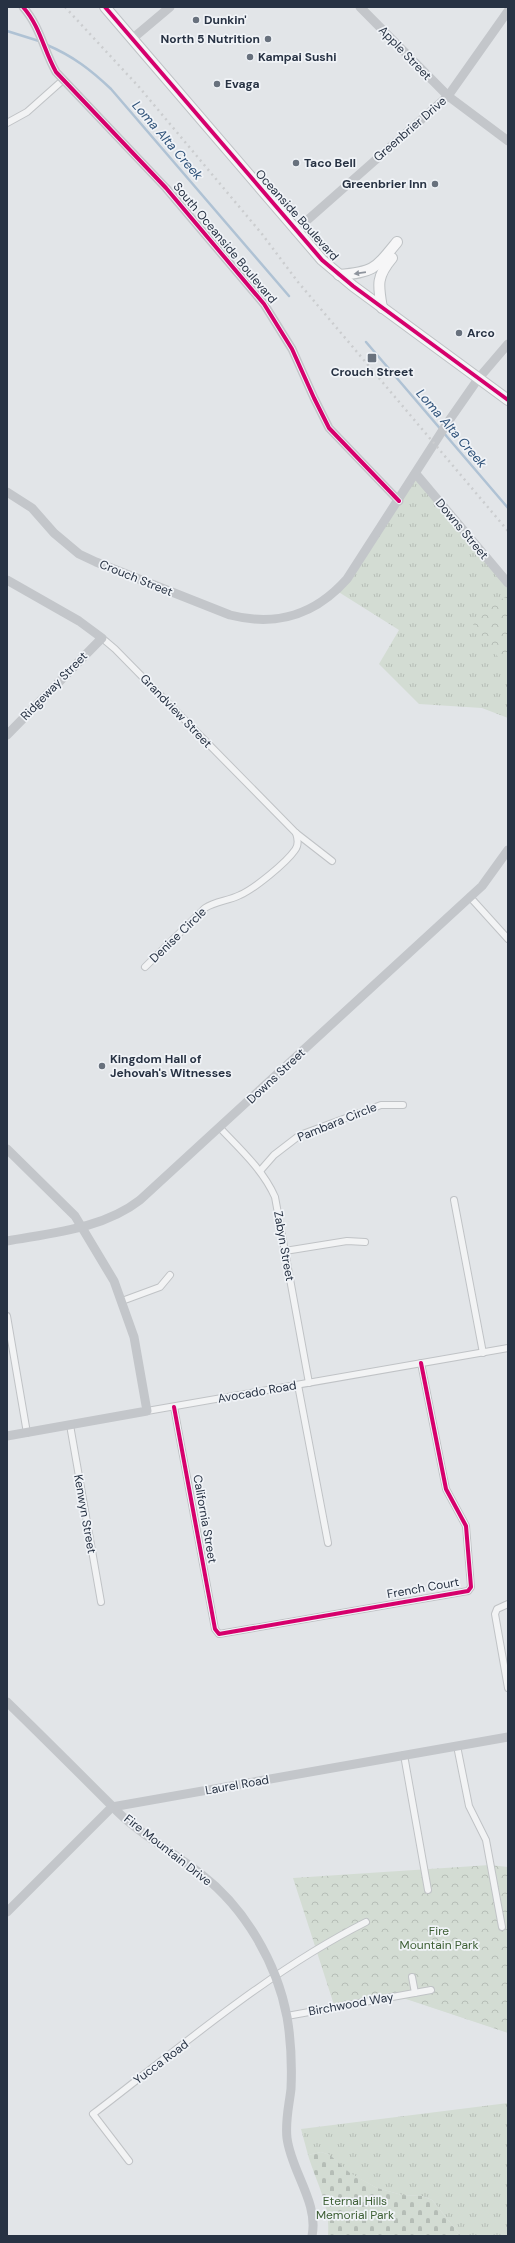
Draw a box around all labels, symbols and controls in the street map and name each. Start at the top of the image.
place label: Dunkin' [204,12,247,28]
marker: Dunkin' [191,15,201,25]
street label: Apple Street [375,22,435,84]
place label: North 5 Nutrition [161,31,260,47]
marker: North 5 Nutrition [263,34,273,44]
place label: Kampai Sushi [258,49,336,65]
marker: Kampai Sushi [245,52,255,62]
place label: Evaga [225,76,260,92]
marker: Evaga [212,79,222,89]
street label: Greenbrier Drive [370,93,450,165]
water label: Loma Alta Creek [129,97,207,184]
place label: Taco Bell [304,155,356,171]
marker: Taco Bell [291,158,301,168]
street label: Oceanside Boulevard [252,166,342,264]
place label: Greenbrier Inn [342,176,427,192]
street label: South Oceanside Boulevard [170,179,280,307]
marker: Greenbrier Inn [430,179,440,189]
one-way arrow [354,269,367,276]
place label: Arco [467,325,495,341]
marker: Arco [454,328,464,338]
marker: Crouch Street [366,352,378,364]
place label: Crouch Street [331,364,413,380]
water label: Loma Alta Creek [413,385,491,472]
street label: Downs Street [432,495,492,563]
street label: Crouch Street [97,556,175,600]
street label: Ridgeway Street [17,648,91,724]
street label: Grandview Street [137,671,216,752]
street label: Denise Circle [146,904,210,966]
street label: Downs Street [243,1045,309,1107]
place label: Kingdom Hall of Jehovah's Witnesses [110,1051,232,1081]
marker: Kingdom Hall of Jehovah's Witnesses [97,1061,107,1071]
street label: Pambara Circle [295,1099,379,1145]
street label: Zabyn Street [270,1210,298,1283]
street label: Avocado Road [216,1377,298,1407]
street label: Kenwyn Street [70,1473,100,1555]
street label: California Street [189,1473,221,1565]
street label: French Court [386,1574,461,1602]
street label: Laurel Road [204,1772,270,1798]
street label: Fire Mountain Drive [121,1811,215,1889]
park label: Fire Mountain Park [400,1923,478,1953]
street label: Birchwood Way [307,1989,395,2019]
street label: Yucca Road [130,2036,192,2088]
park label: Eternal Hills Memorial Park [316,2193,394,2223]

